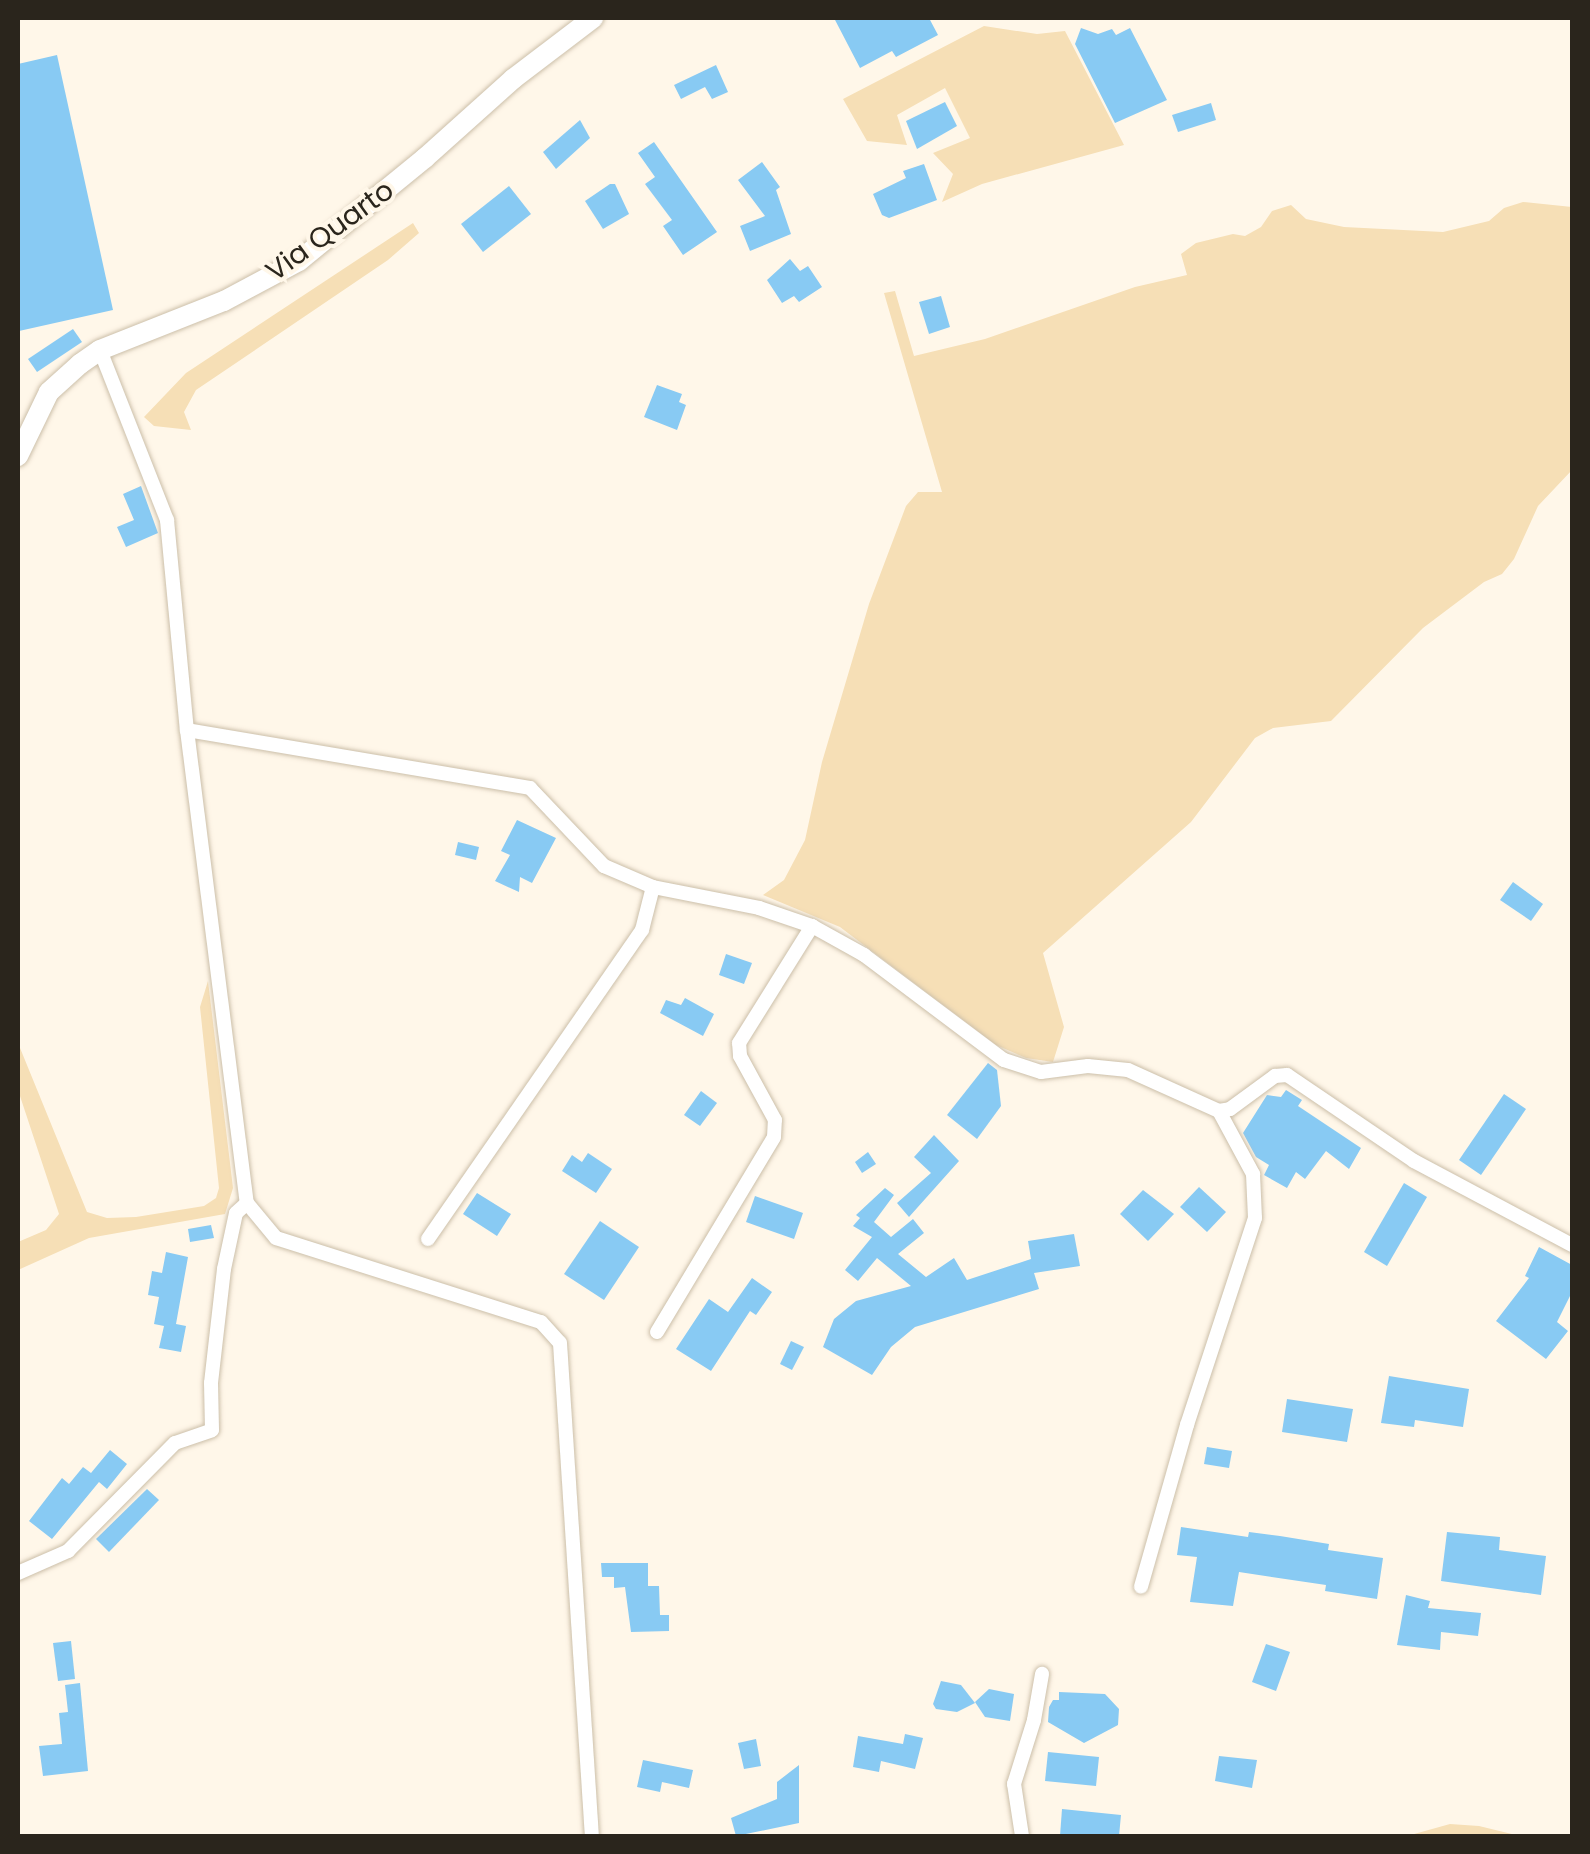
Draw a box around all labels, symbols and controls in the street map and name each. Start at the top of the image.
street label: Via Quarto [260,173,400,289]

